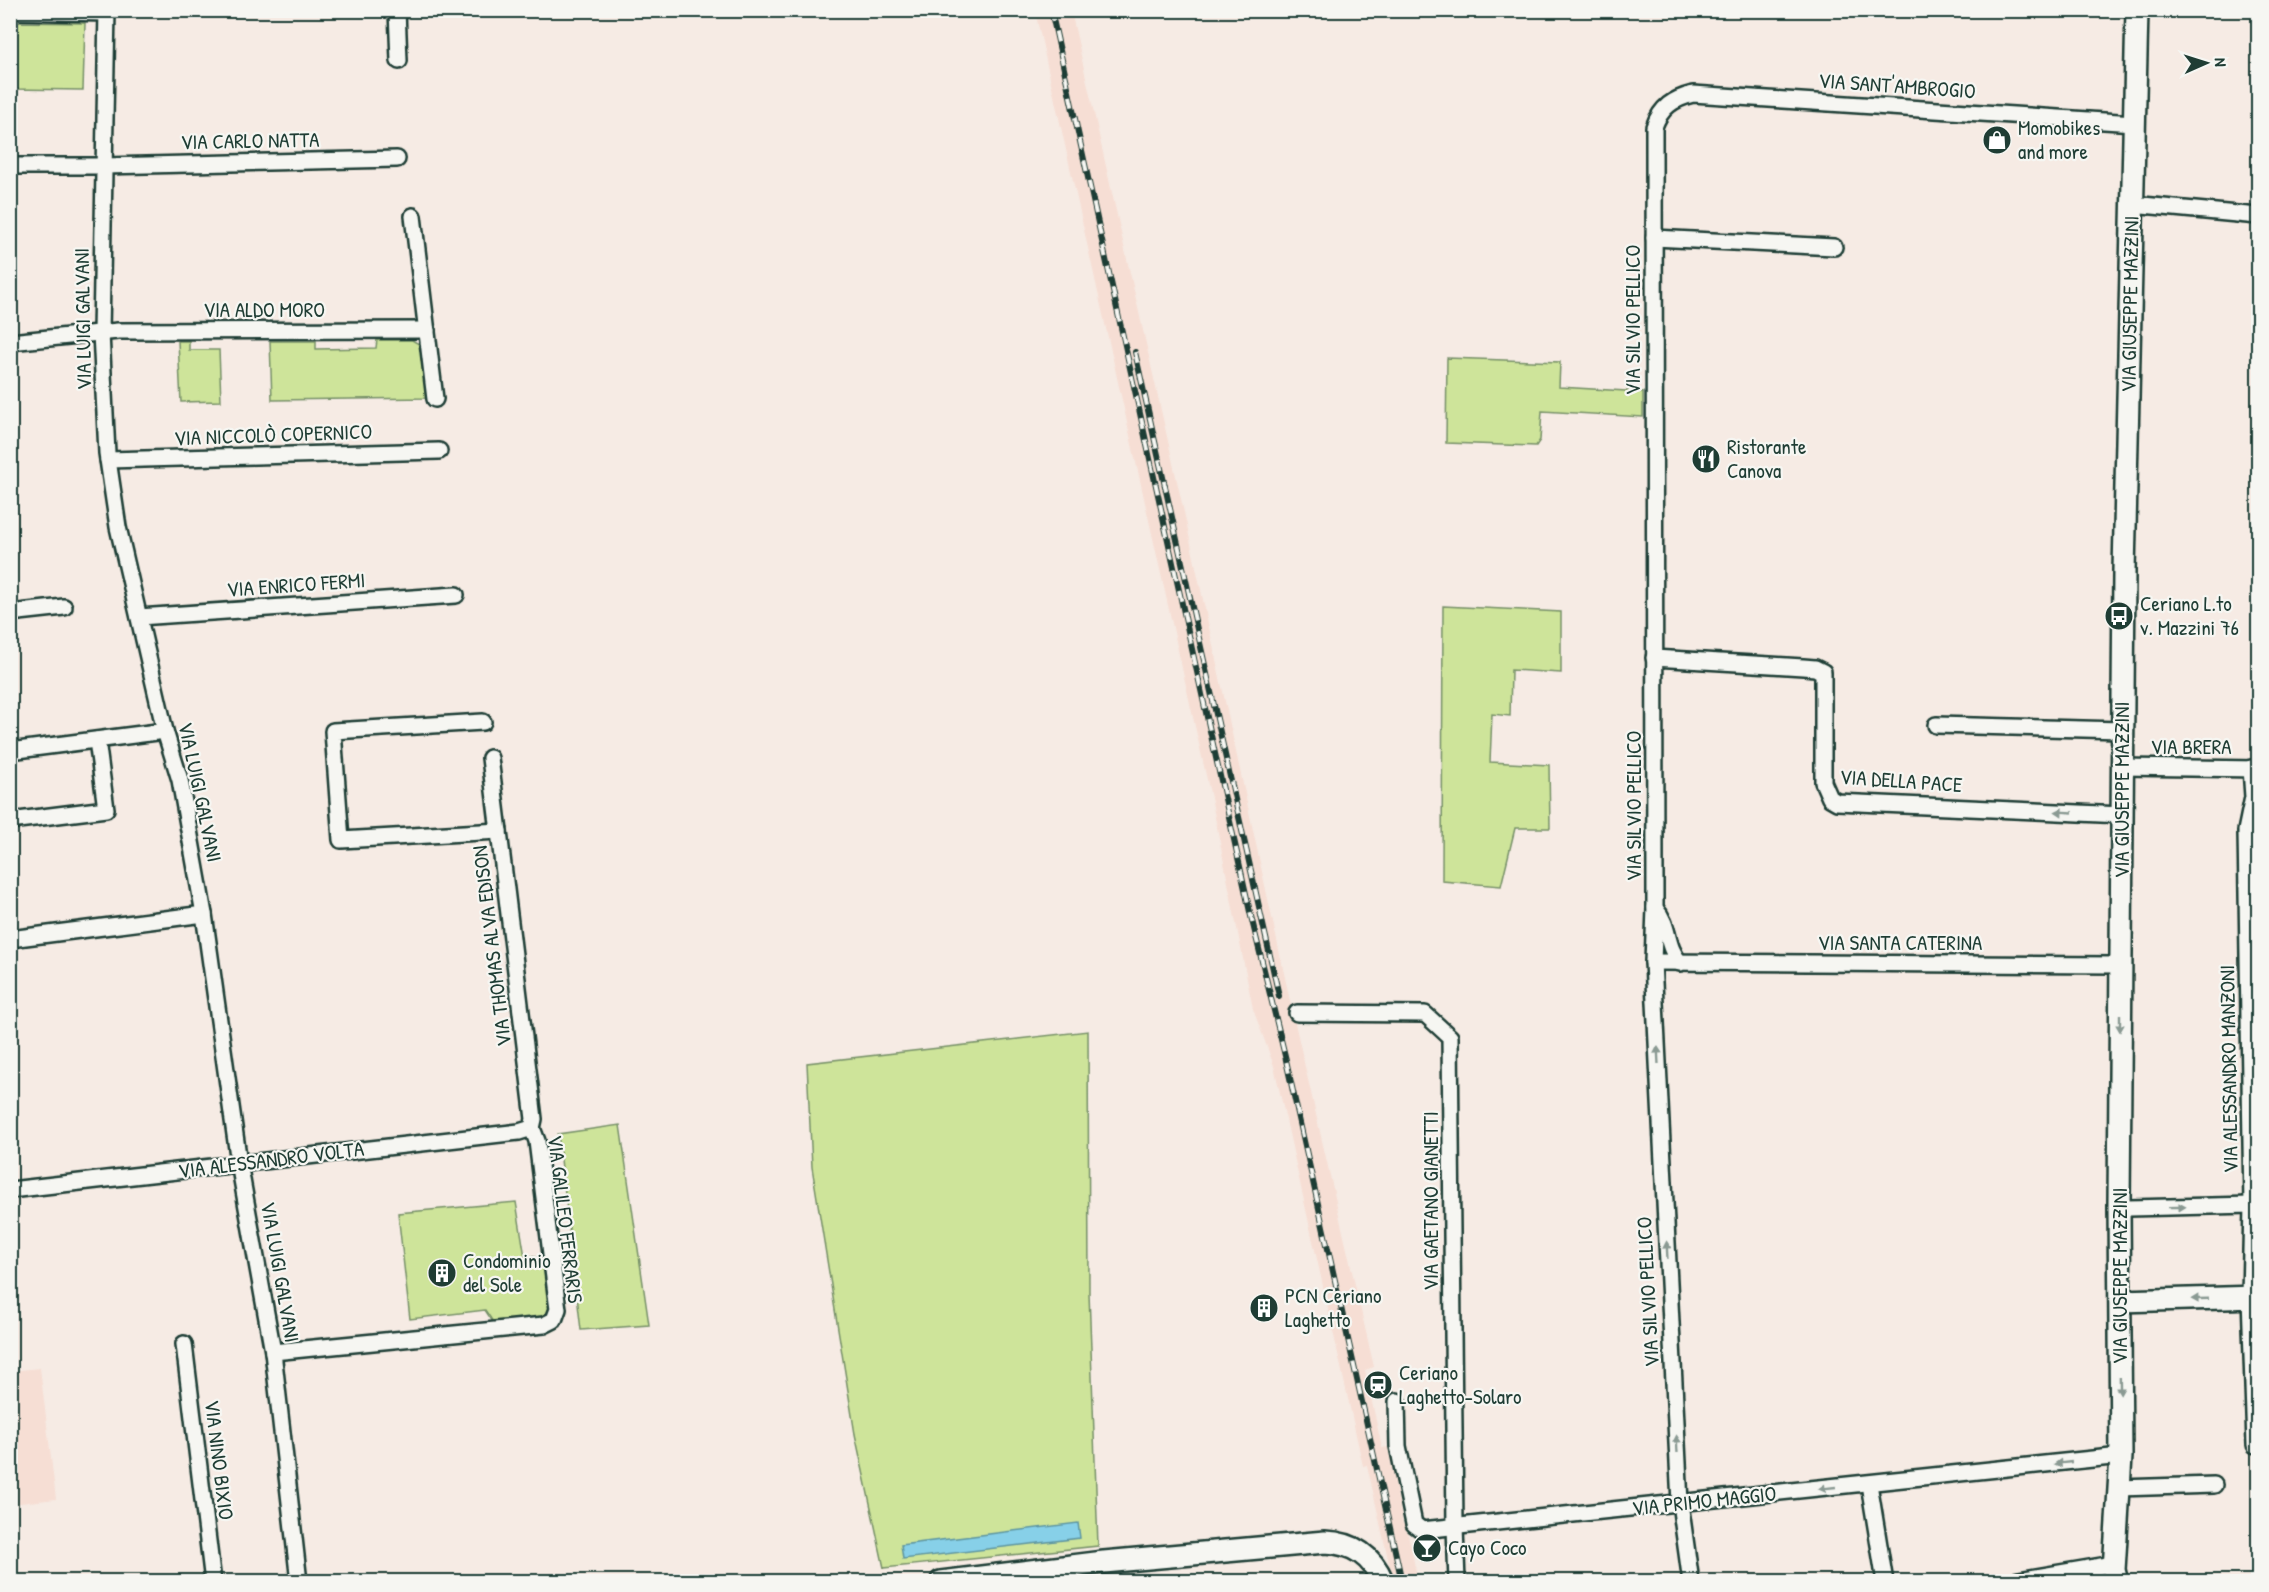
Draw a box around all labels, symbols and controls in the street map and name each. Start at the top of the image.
north arrow [2176,33,2236,93]
text: N [2210,57,2232,68]
street label: VIA SANT'AMBROGIO [1817,66,1977,105]
place label: Momobikes and more [2018,113,2100,166]
shop icon: Momobikes and more [1981,124,2013,156]
street label: VIA CARLO NATTA [180,125,320,156]
street label: VIA GIUSEPPE MAZZINI [2113,215,2146,393]
street label: VIA SILVIO PELLICO [1618,245,1647,395]
street label: VIA LUIGI GALVANI [67,248,98,390]
street label: VIA ALDO MORO [203,295,325,324]
street label: VIA NICCOLÒ COPERNICO [173,417,373,452]
place label: Ristorante Canova [1727,432,1806,485]
restaurant icon: Ristorante Canova [1690,443,1722,475]
street label: VIA ENRICO FERMI [226,565,366,604]
place label: Ceriano L.to v. Mazzini 76 [2140,589,2239,642]
bus stop icon: Ceriano L.to v. Mazzini 76 [2103,600,2135,632]
street label: VIA GIUSEPPE MAZZINI [2107,702,2136,878]
street label: VIA LUIGI GALVANI [172,719,229,864]
street label: VIA SILVIO PELLICO [1619,731,1648,881]
street label: VIA BRERA [2150,732,2232,761]
street label: VIA DELLA PACE [1839,762,1963,799]
one-way arrow [2054,807,2073,816]
street label: VIA THOMAS ALVA EDISON [465,844,518,1048]
street label: VIA SANTA CATERINA [1818,928,1982,957]
street label: VIA ALESSANDRO MANZONI [2212,965,2245,1173]
one-way arrow [2115,1014,2125,1033]
one-way arrow [1653,1045,1662,1064]
street label: VIA GAETANO GIANETTI [1416,1111,1445,1291]
street label: VIA GALILEO FERRARIS [541,1133,590,1305]
street label: VIA ALESSANDRO VOLTA [176,1134,366,1185]
street label: VIA GIUSEPPE MAZZINI [2105,1188,2134,1364]
street label: VIA LUIGI GALVANI [254,1199,307,1344]
one-way arrow [2168,1202,2187,1212]
street label: VIA SILVIO PELLICO [1629,1216,1666,1368]
one-way arrow [1663,1240,1672,1259]
place label: Condominio del Sole [463,1246,551,1299]
building icon: Condominio del Sole [426,1257,458,1289]
place label: PCN Ceriano Laghetto [1285,1281,1381,1334]
building icon: PCN Ceriano Laghetto [1248,1292,1280,1324]
one-way arrow [2191,1294,2210,1303]
place label: Ceriano Laghetto-Solaro [1399,1358,1521,1411]
station icon: Ceriano Laghetto-Solaro [1362,1369,1394,1401]
one-way arrow [2116,1377,2125,1396]
street label: VIA NINO BIXIO [198,1398,241,1521]
one-way arrow [1672,1435,1681,1454]
one-way arrow [2053,1458,2072,1467]
street label: VIA PRIMO MAGGIO [1630,1479,1778,1522]
one-way arrow [1818,1483,1837,1493]
bar icon: Cayo Coco [1411,1532,1443,1564]
place label: Cayo Coco [1448,1533,1527,1562]

